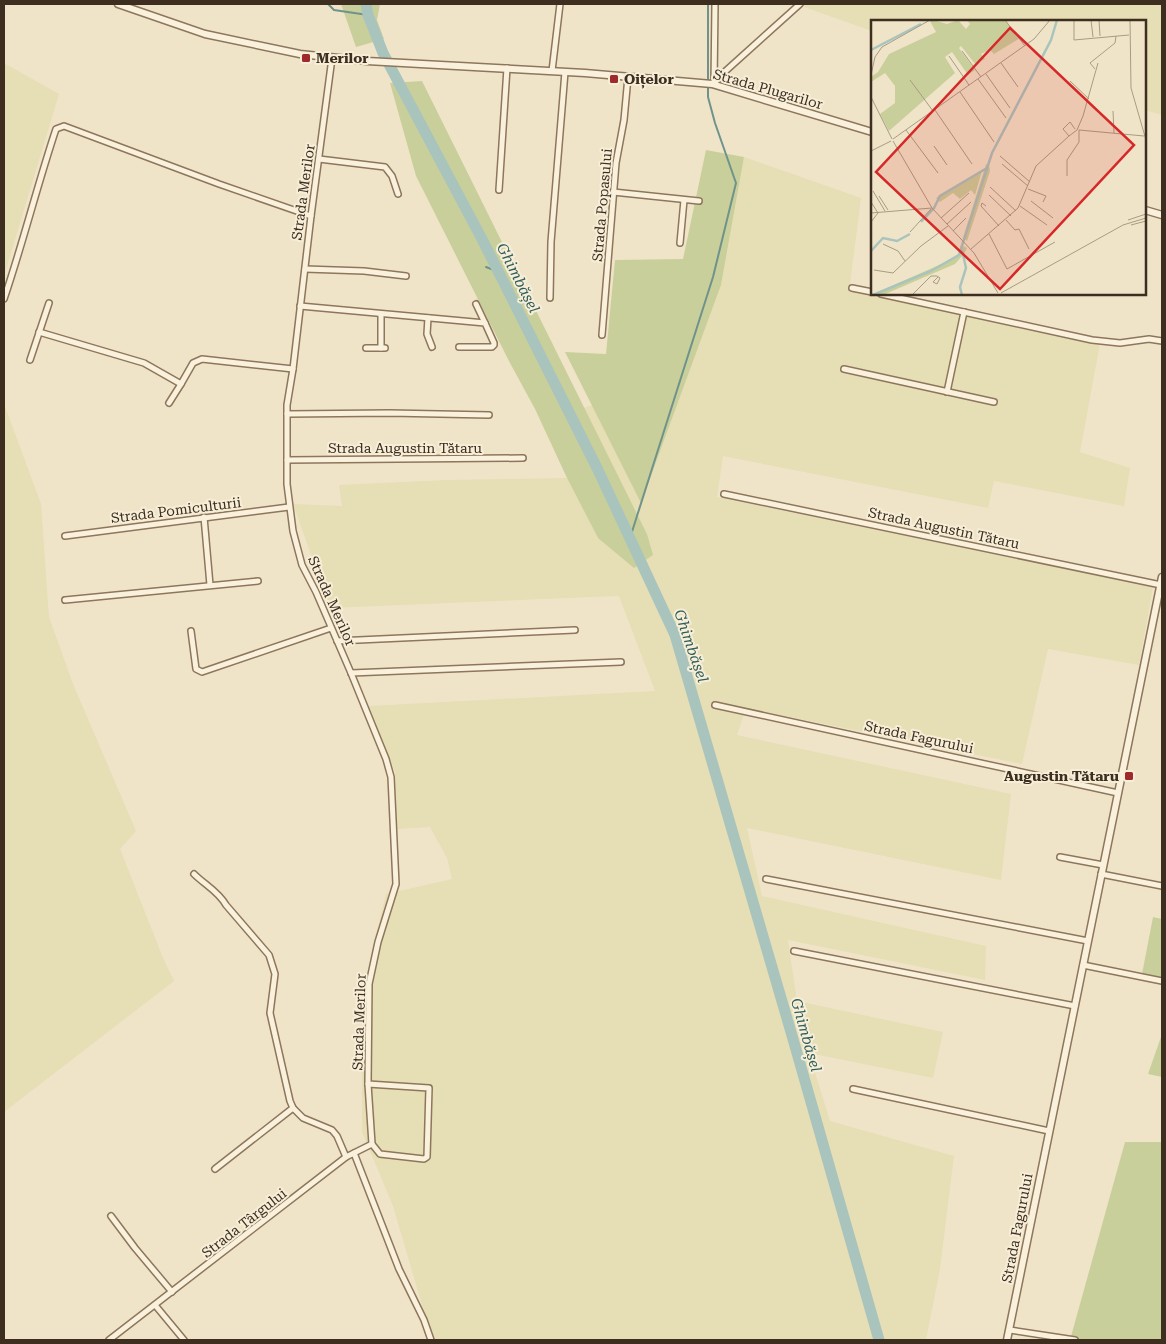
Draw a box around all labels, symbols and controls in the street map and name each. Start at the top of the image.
inset map [871,20,1146,295]
place label: Merilor [316,50,369,66]
marker: Merilor [300,52,312,64]
street label: Strada Plugarilor [711,66,825,112]
place label: Oițelor [624,71,674,89]
marker: Oițelor [608,73,620,85]
street label: Strada Merilor [288,143,318,241]
street label: Strada Popasului [589,147,615,262]
water label: Ghimbășel [492,240,543,317]
street label: Strada Augustin Tătaru [328,440,482,456]
street label: Strada Pomiculturii [110,494,243,526]
street label: Strada Augustin Tătaru [867,504,1021,552]
street label: Strada Merilor [305,554,359,649]
water label: Ghimbășel [669,607,712,686]
street label: Strada Fagurului [863,718,975,756]
place label: Augustin Tătaru [1004,768,1119,784]
marker: Augustin Tătaru [1123,770,1135,782]
street label: Strada Merilor [349,973,369,1071]
water label: Ghimbășel [786,996,825,1075]
street label: Strada Fagurului [999,1171,1036,1284]
street label: Strada Târgului [199,1185,290,1261]

